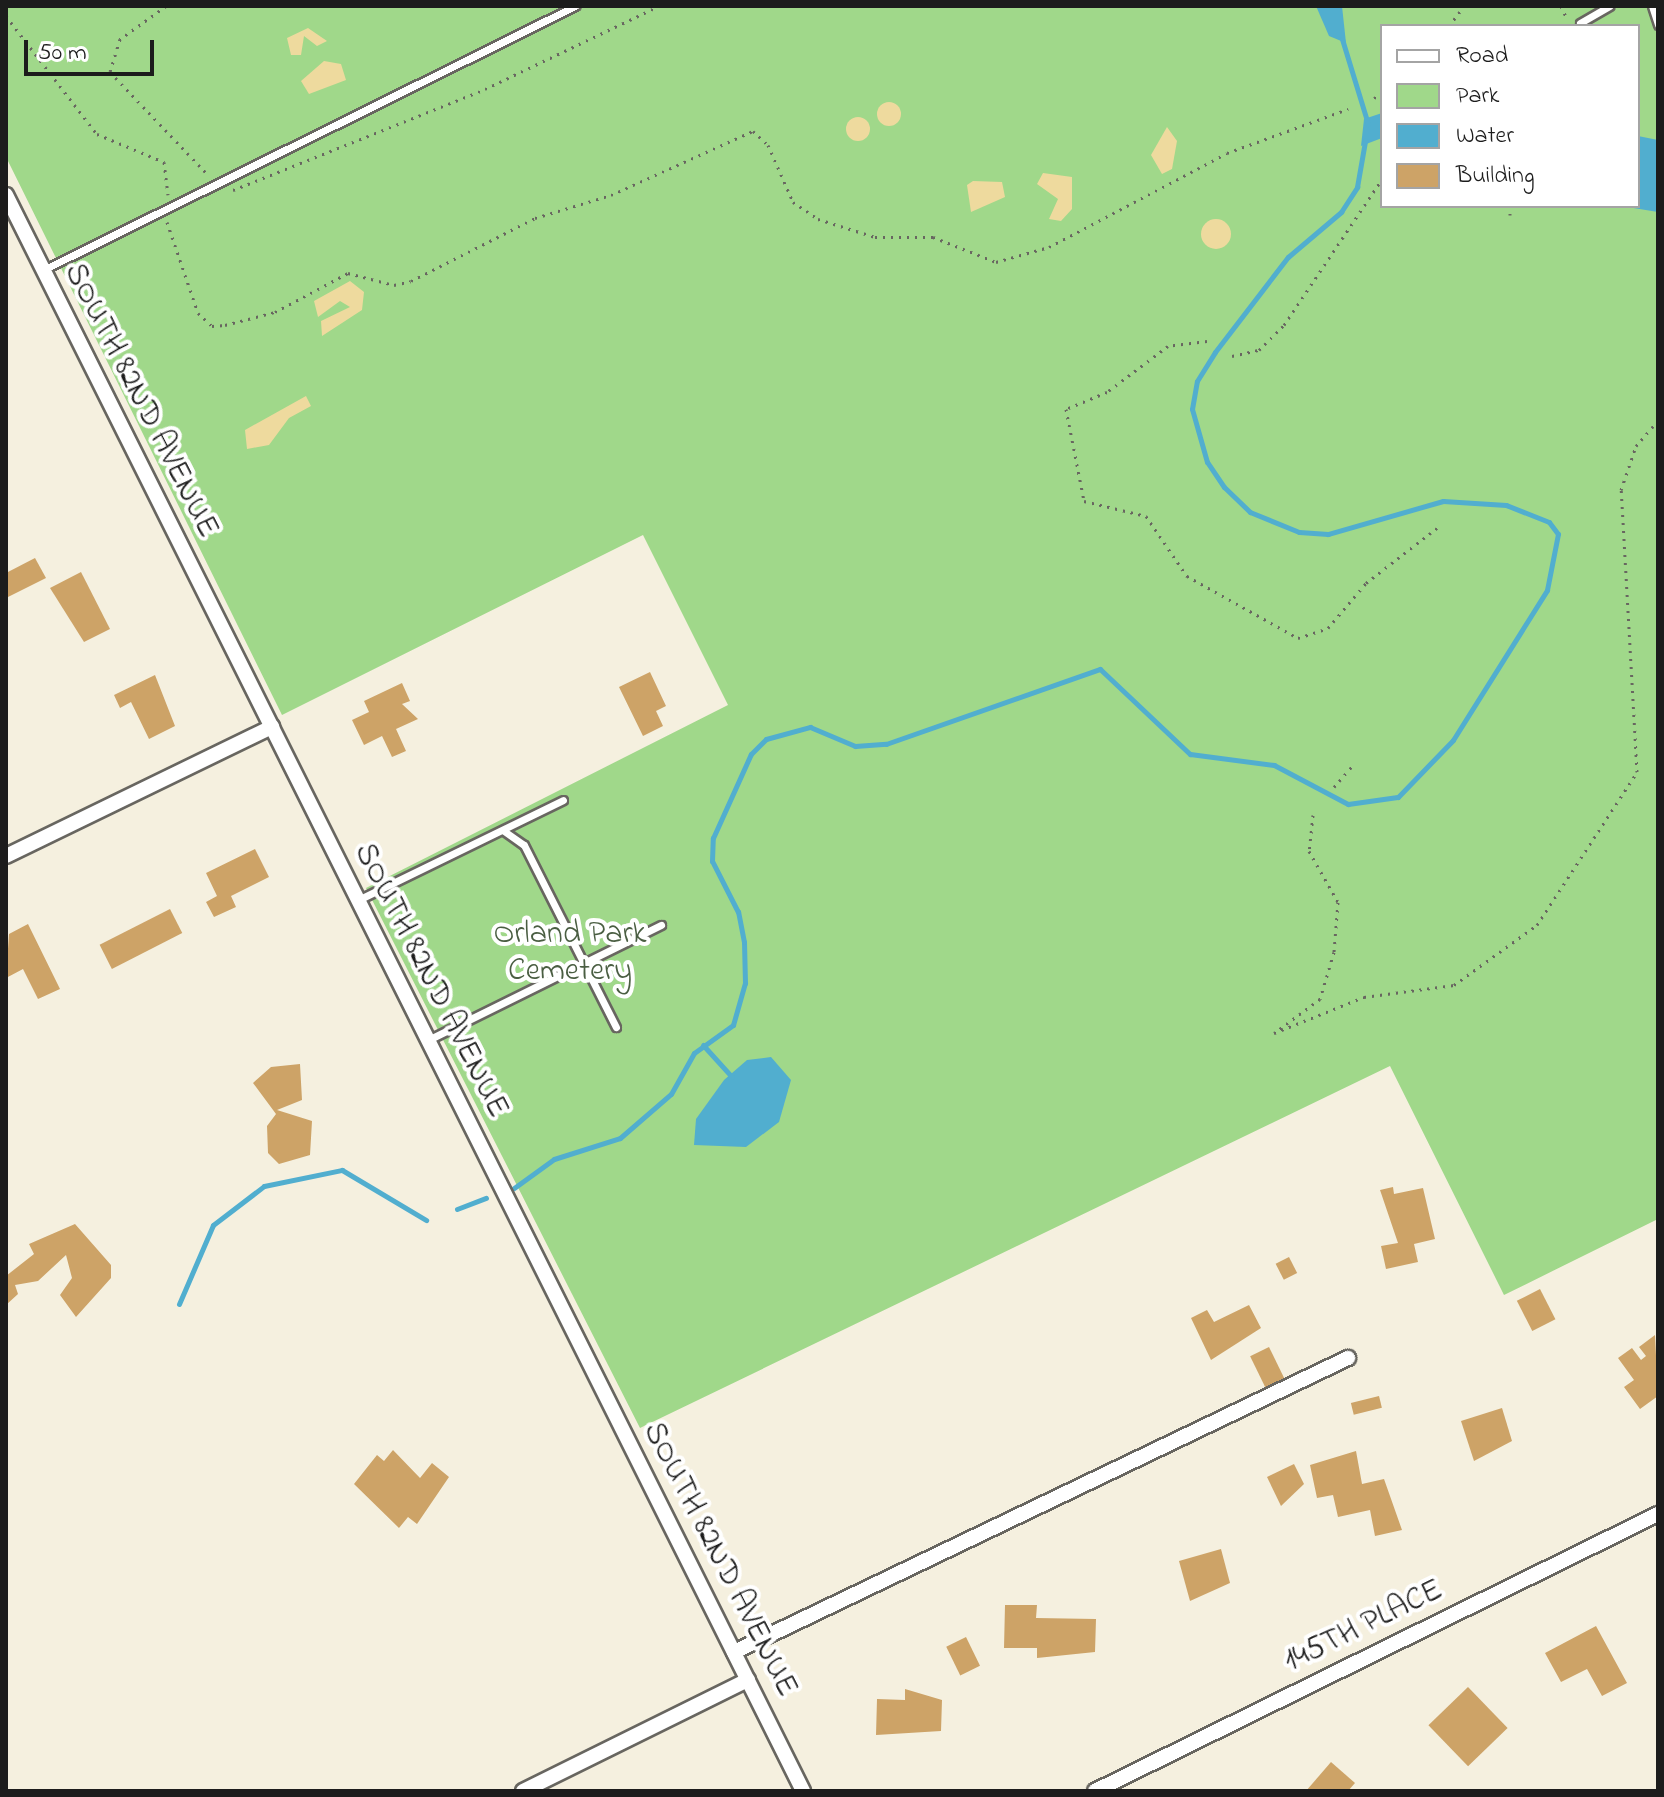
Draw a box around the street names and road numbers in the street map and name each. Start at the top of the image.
street label: SOUTH 82ND AVENUE [54,257,226,545]
street label: SOUTH 82ND AVENUE [344,837,516,1125]
street label: SOUTH 82ND AVENUE [633,1416,805,1704]
street label: 145TH PLACE [1278,1572,1450,1682]

